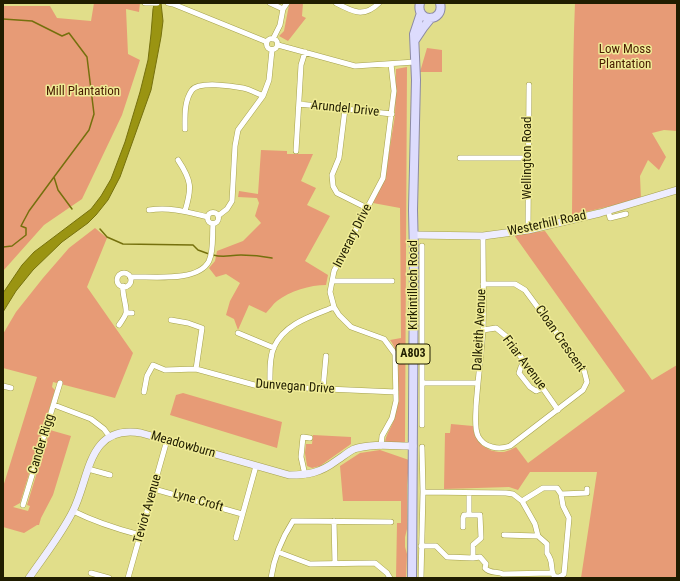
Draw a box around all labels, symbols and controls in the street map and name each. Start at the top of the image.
park label: Low Moss Plantation [599,42,651,73]
park label: Mill Plantation [46,84,120,100]
street label: Arundel Drive [310,98,380,120]
street label: Wellington Road [520,116,536,200]
street label: Inverary Drive [330,202,376,270]
street label: Westerhill Road [506,208,588,240]
street label: Kirkintilloch Road [406,240,422,330]
street label: Dalkeith Avenue [470,289,490,371]
street label: Cloan Crescent [531,303,589,375]
street label: Friar Avenue [499,333,549,393]
road number: A803 [396,344,430,364]
street label: Dunvegan Drive [255,376,335,398]
street label: Cander Rigg [25,412,59,476]
street label: Meadowburn [149,428,217,462]
street label: Teviot Avenue [131,472,165,546]
street label: Lyne Croft [171,486,225,516]

